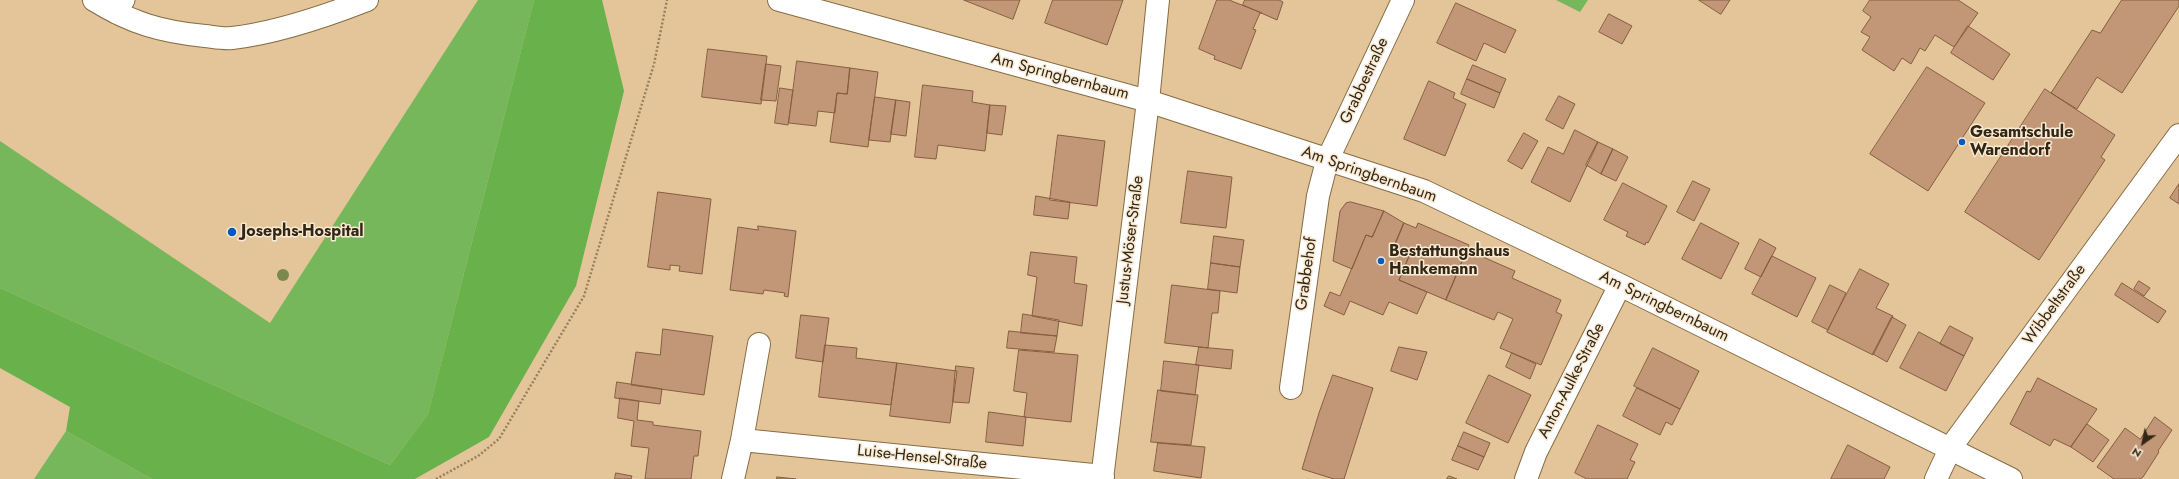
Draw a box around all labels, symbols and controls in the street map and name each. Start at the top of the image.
street label: Grabbestraße [1337,35,1393,127]
street label: Am Springbernbaum [989,49,1131,105]
place label: Gesamtschule Warendorf [1970,123,2073,161]
marker: Gesamtschule Warendorf [1957,137,1967,147]
street label: Am Springbernbaum [1299,143,1439,207]
street label: Justus-Möser-Straße [1114,175,1148,305]
place label: Josephs-Hospital [241,222,364,242]
marker: Josephs-Hospital [226,226,238,238]
street label: Grabbehof [1292,236,1322,312]
place label: Bestattungshaus Hankemann [1389,242,1510,280]
marker: Bestattungshaus Hankemann [1376,256,1386,266]
street label: Wibbeltstraße [2019,261,2091,349]
street label: Am Springbernbaum [1596,267,1732,347]
street label: Anton-Aulke-Straße [1535,320,1609,442]
north arrow [2123,423,2163,463]
street label: Luise-Hensel-Straße [856,442,988,474]
text: N [2128,444,2144,462]

